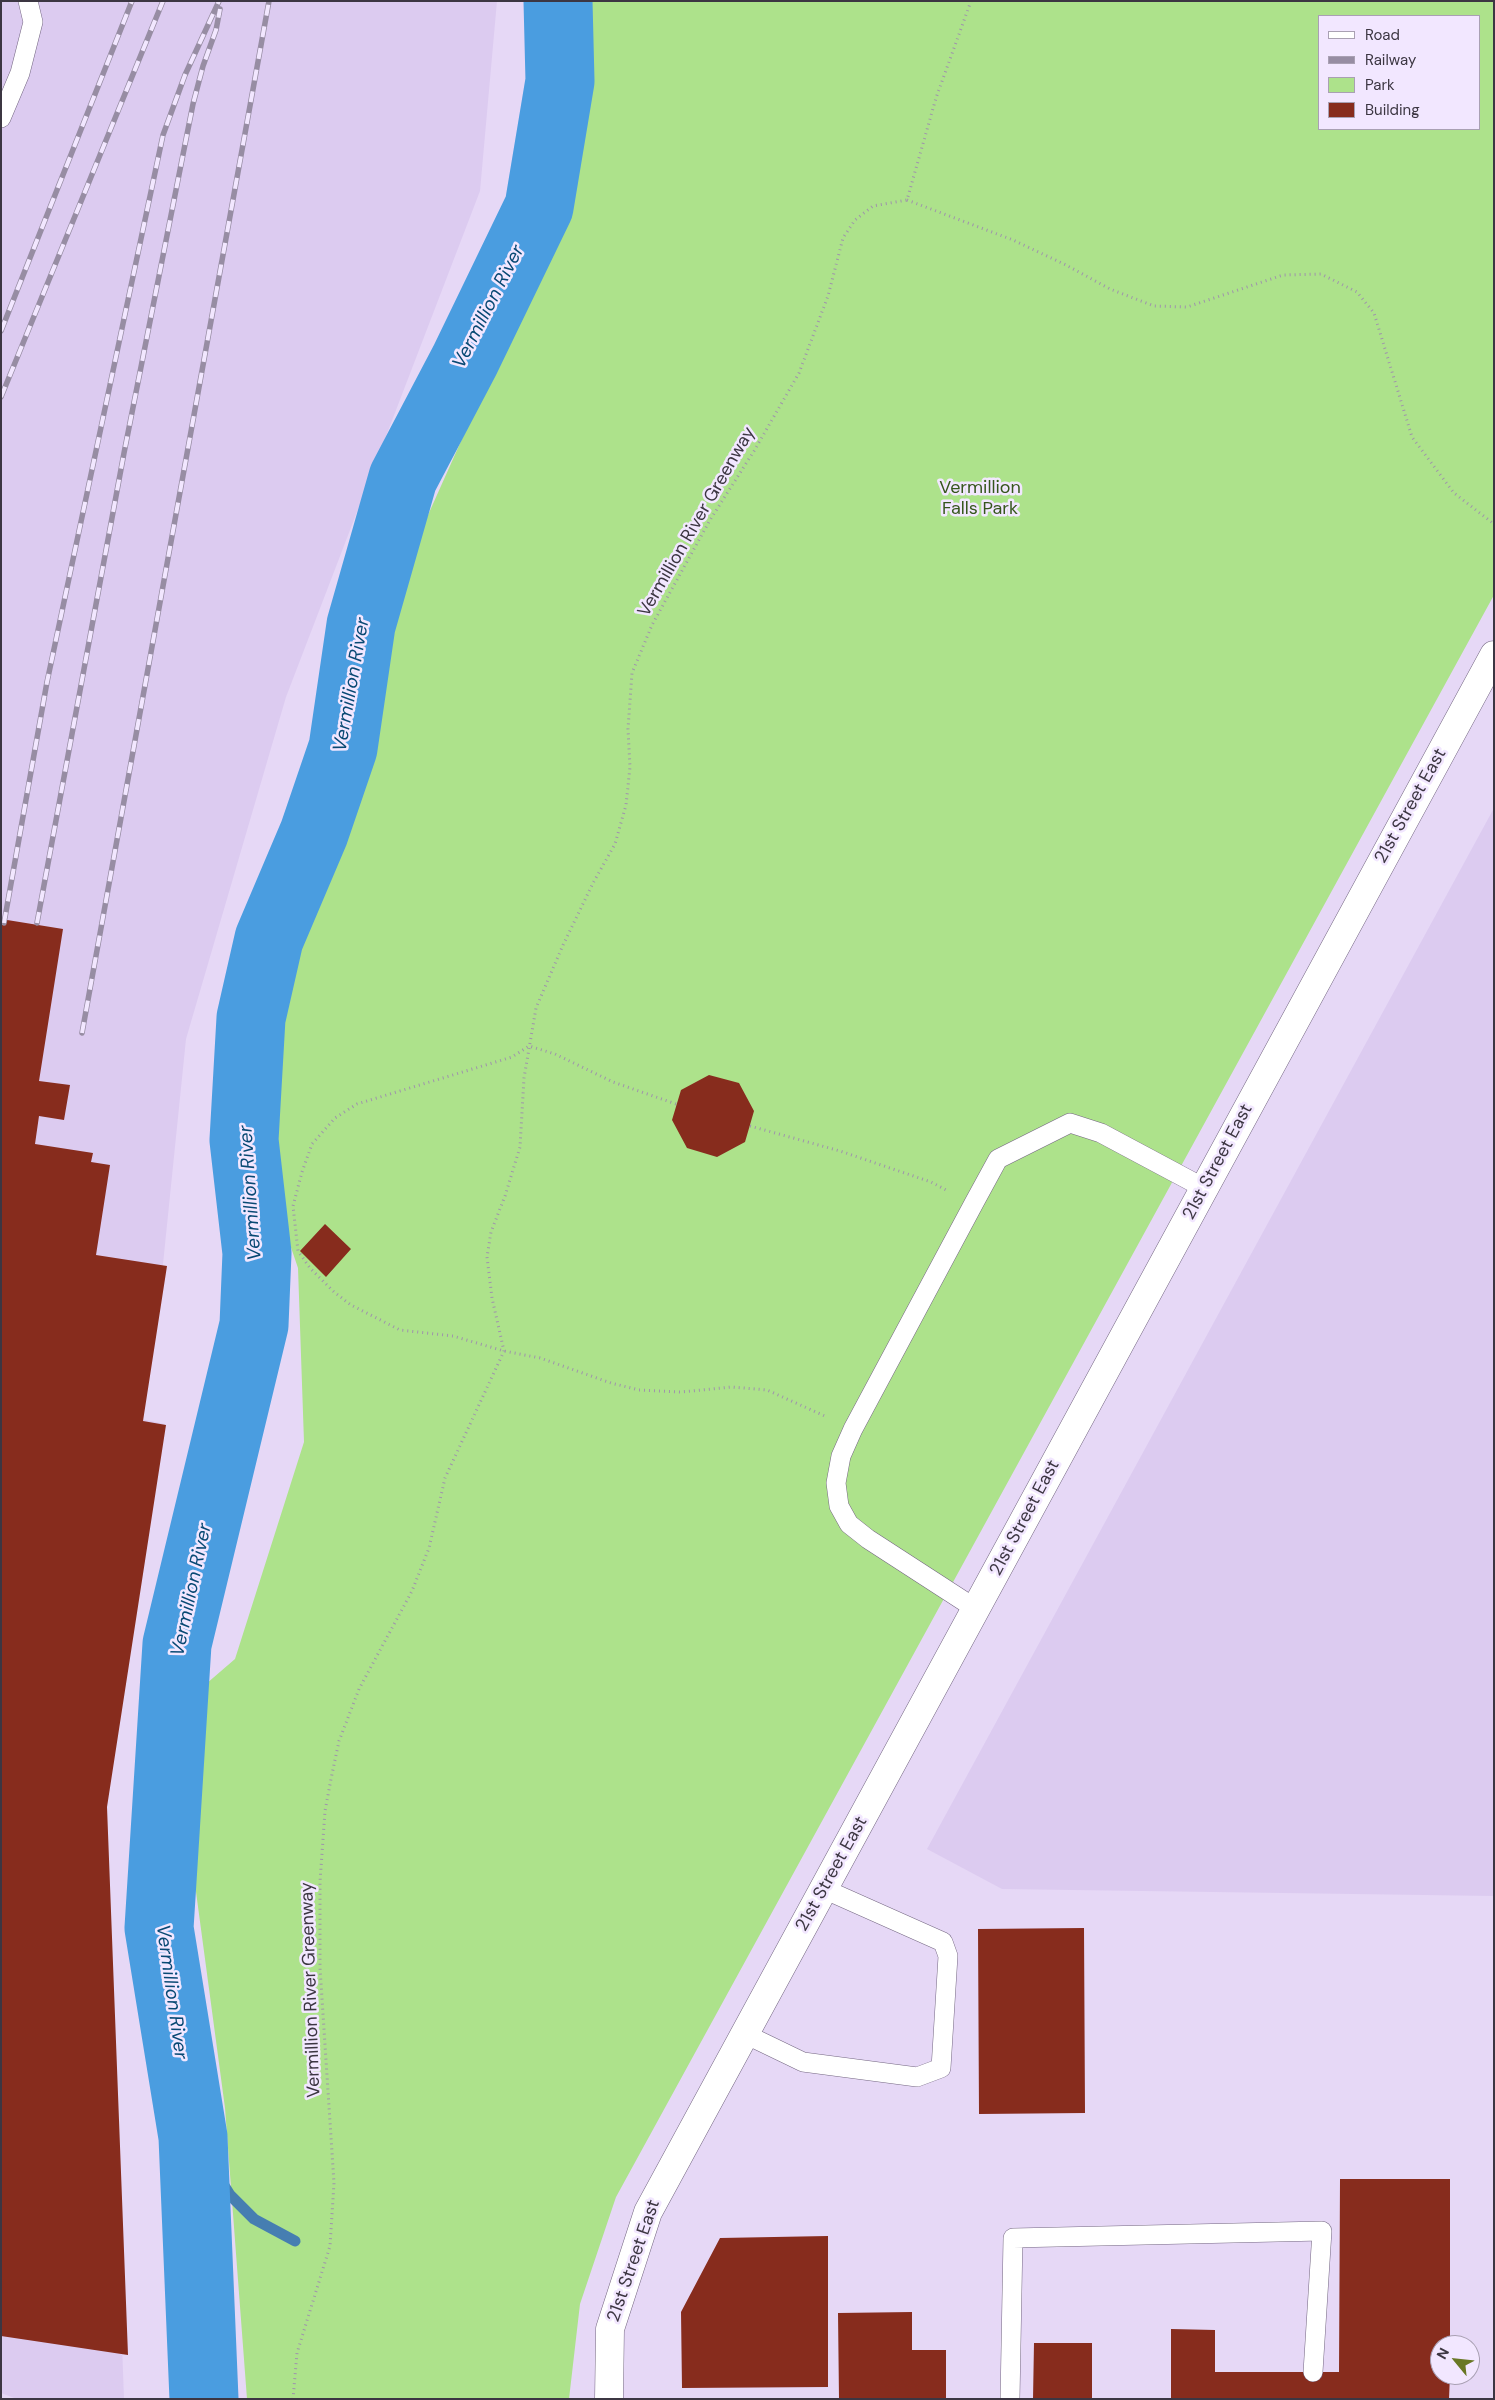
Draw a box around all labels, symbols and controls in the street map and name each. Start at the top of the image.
legend [1318,15,1480,130]
text: Road [1365,25,1400,45]
text: Railway [1365,50,1416,70]
text: Park [1365,75,1395,95]
text: Building [1365,100,1420,120]
water label: Vermillion River [448,241,530,373]
street label: Vermillion River Greenway [634,423,760,621]
park label: Vermillion Falls Park [939,477,1021,520]
water label: Vermillion River [329,616,375,754]
street label: 21st Street East [1371,745,1451,867]
street label: 21st Street East [1178,1100,1258,1224]
water label: Vermillion River [235,1125,267,1261]
street label: 21st Street East [985,1456,1065,1580]
water label: Vermillion River [167,1521,217,1659]
street label: 21st Street East [792,1813,872,1935]
street label: Vermillion River Greenway [296,1882,326,2098]
water label: Vermillion River [150,1923,192,2061]
street label: 21st Street East [603,2197,665,2325]
north arrow [1430,2335,1480,2385]
text: N [1432,2345,1453,2362]

